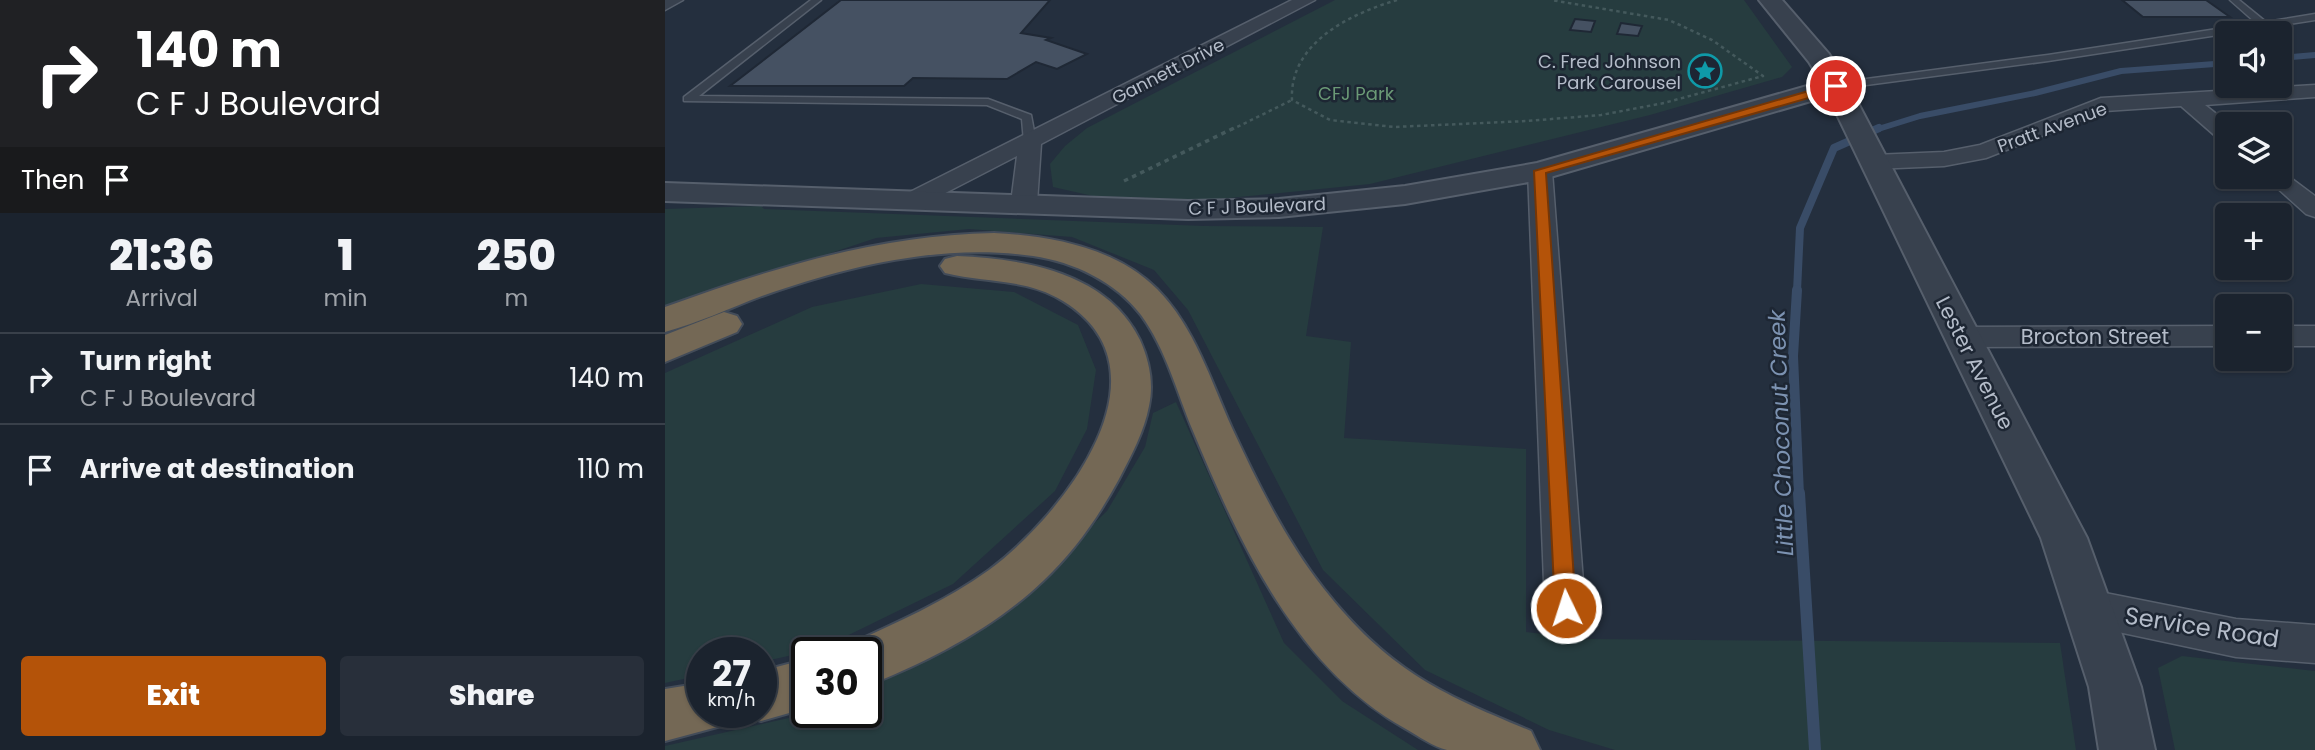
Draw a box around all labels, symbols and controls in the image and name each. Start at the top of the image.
text: 140 m [136,16,282,84]
map controls [2215,21,2292,371]
button: sound [2215,21,2292,98]
icon: right [21,28,112,119]
street label: Gannett Drive [1107,32,1229,110]
place label: C. Fred Johnson Park Carousel [1538,49,1681,95]
place icon: C. Fred Johnson Park Carousel [1686,52,1724,90]
pin [1806,56,1866,116]
icon: arrive [1817,67,1855,105]
text: C F J Boulevard [136,81,381,126]
park label: CFJ Park [1318,81,1395,106]
street label: Pratt Avenue [1994,96,2110,158]
button: layers [2215,112,2292,189]
icon: arrive [98,161,136,199]
text: Then [21,162,84,198]
street label: C F J Boulevard [1188,191,1326,221]
button: + [2215,203,2292,280]
text: 21:36 [109,226,214,285]
text: 1 [337,226,354,285]
text: 250 [477,226,556,285]
text: Arrival [126,282,198,314]
text: min [324,282,368,314]
text: m [504,282,528,314]
street label: Lester Avenue [1929,291,2021,435]
button: − [2215,294,2292,371]
water label: Little Choconut Creek [1761,308,1801,557]
street label: Brocton Street [2021,322,2169,351]
text: Turn right [80,343,212,379]
icon: right [21,360,59,398]
text: 140 m [569,360,644,396]
text: C F J Boulevard [80,382,256,414]
icon: arrive [21,451,59,489]
text: Arrive at destination [80,451,355,487]
text: 110 m [577,451,644,487]
position arrow [1529,571,1603,645]
street label: Service Road [2123,599,2281,655]
speed limit sign: 30 [791,637,882,728]
text: 27 [712,649,751,698]
button: Exit [21,656,326,736]
button: Share [340,656,644,736]
text: km/h [708,687,755,712]

